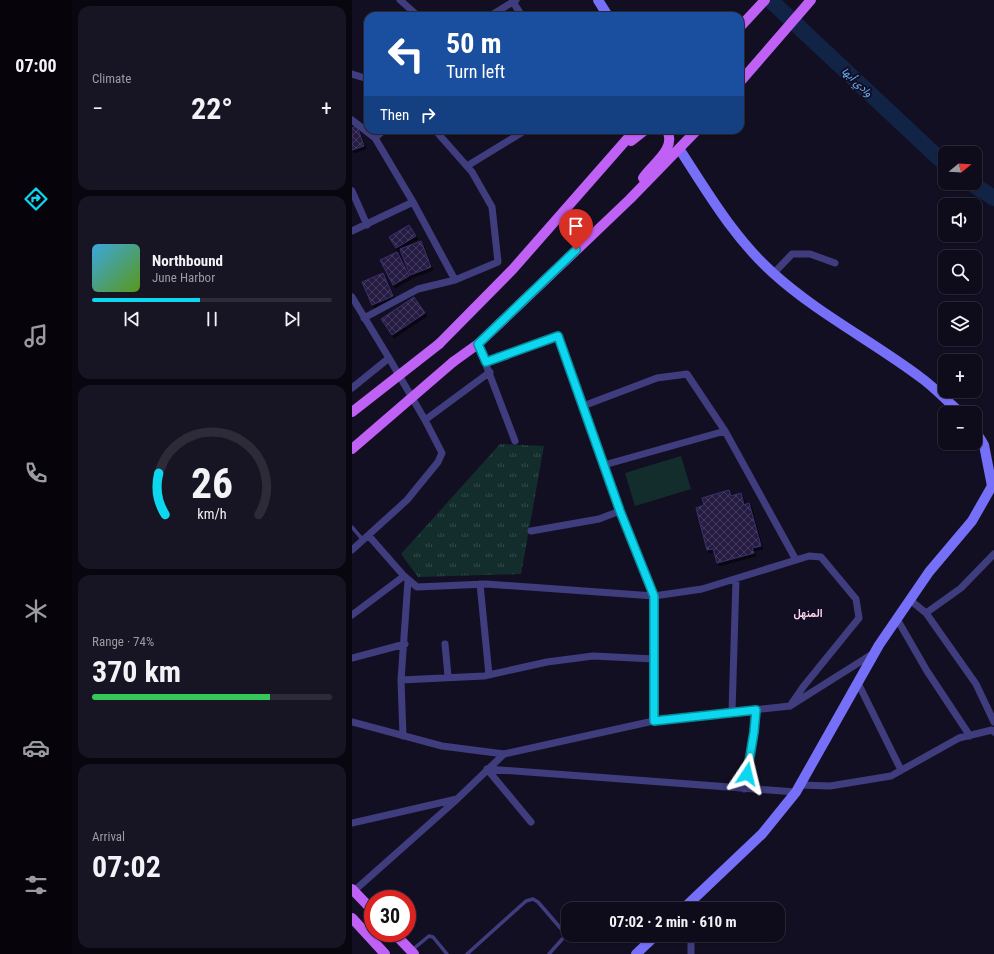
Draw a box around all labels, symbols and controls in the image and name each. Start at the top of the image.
text: 50 m [446,27,502,60]
icon: left [380,28,432,80]
text: 07:00 [15,55,57,76]
text: Turn left [446,61,505,82]
water label: وادي أبها [838,65,875,101]
text: Climate [92,71,131,86]
text: 22° [191,91,233,126]
text: − [92,96,103,121]
text: + [321,96,332,121]
icon: right [417,104,439,126]
text: Then [380,106,409,124]
north arrow [938,146,982,190]
map controls [938,146,982,450]
icon: directions [22,185,50,213]
button: sound [938,198,982,242]
pin [559,209,593,250]
icon: arrive [565,215,587,237]
button: search [938,250,982,294]
text: Northbound [152,252,223,270]
text: June Harbor [152,270,215,285]
button: layers [938,302,982,346]
icon: previous [121,308,143,330]
icon: pause [201,308,223,330]
icon: next [281,308,303,330]
icon: music [22,322,50,350]
button: + [938,354,982,398]
button: − [938,406,982,450]
icon: phone [22,459,50,487]
text: 26 [191,459,233,508]
text: km/h [197,506,227,522]
icon: climate [22,597,50,625]
district label: المنهل [793,607,823,620]
text: Range · 74% [92,634,154,649]
text: 370 km [92,654,181,689]
icon: car [22,734,50,762]
position arrow [726,753,768,795]
text: Arrival [92,829,125,844]
text: 07:02 [92,849,161,884]
icon: filters [22,871,50,899]
speed limit sign: 30 [364,890,416,942]
text: 07:02 · 2 min · 610 m [609,913,737,931]

